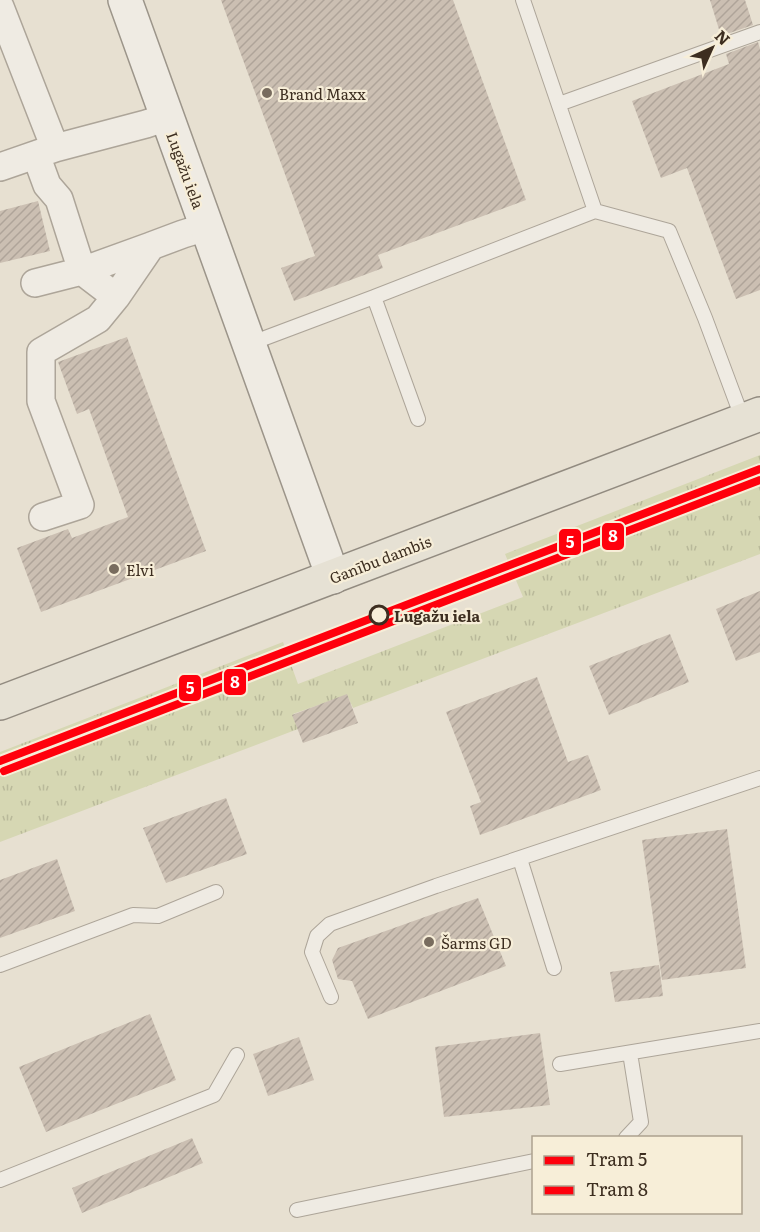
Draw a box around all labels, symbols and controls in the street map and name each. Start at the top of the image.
north arrow [682,18,742,78]
text: N [710,23,737,50]
place label: Brand Maxx [279,82,366,105]
marker: Brand Maxx [260,86,274,100]
street label: Lugažu iela [161,128,211,213]
line badge: 8 [601,522,625,551]
text: 8 [608,523,618,547]
line badge: 5 [558,528,582,556]
street label: Ganību dambis [326,529,434,589]
text: 5 [566,529,575,553]
place label: Elvi [126,558,154,581]
marker: Elvi [107,562,121,576]
place label: Lugažu iela [394,604,481,627]
marker: Lugažu iela [369,605,389,625]
line badge: 8 [223,668,247,696]
text: 8 [230,669,240,693]
line badge: 5 [178,674,202,702]
text: 5 [186,675,195,699]
place label: Šarms GD [441,931,512,954]
marker: Šarms GD [422,935,436,949]
legend [532,1136,742,1214]
text: Tram 5 [586,1145,647,1172]
text: Tram 8 [586,1175,648,1202]

